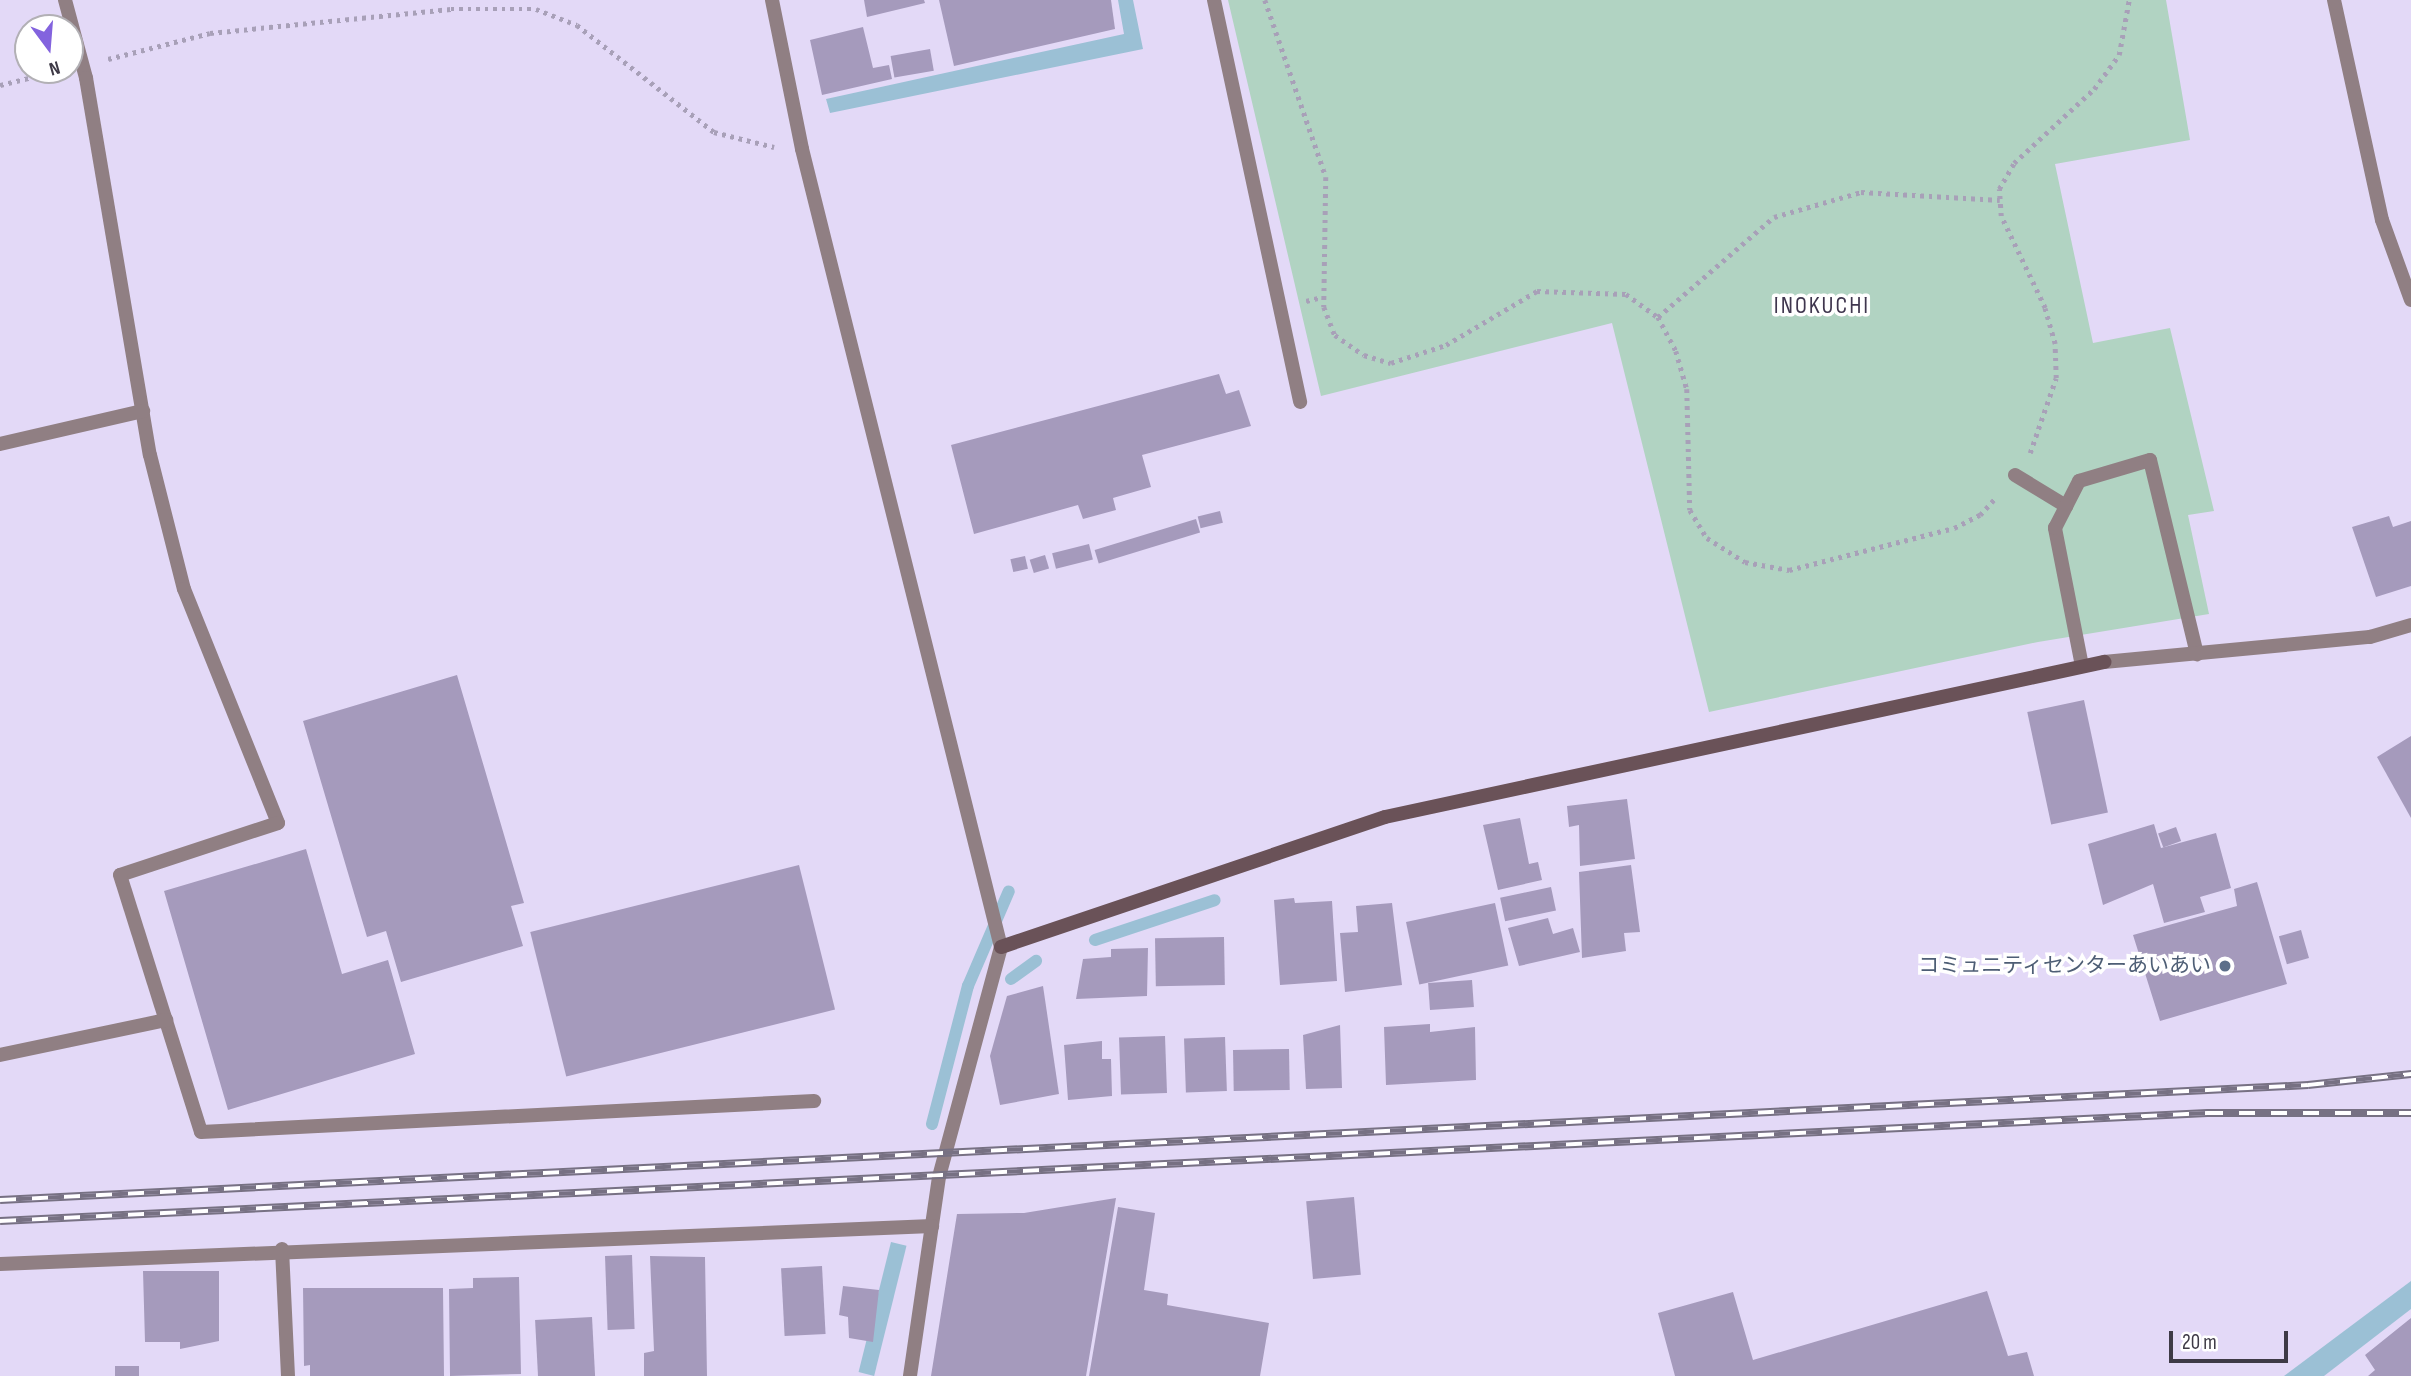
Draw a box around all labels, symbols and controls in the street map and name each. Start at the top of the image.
north arrow [14,14,84,84]
text: N [46,55,62,80]
district label: INOKUCHI [1775,292,1869,320]
place label: コミュニティセンターあいあい [1917,953,2211,979]
marker: コミュニティセンターあいあい [2217,958,2233,974]
scale bar [2173,1316,2292,1360]
text: 20 m [2182,1330,2217,1355]

